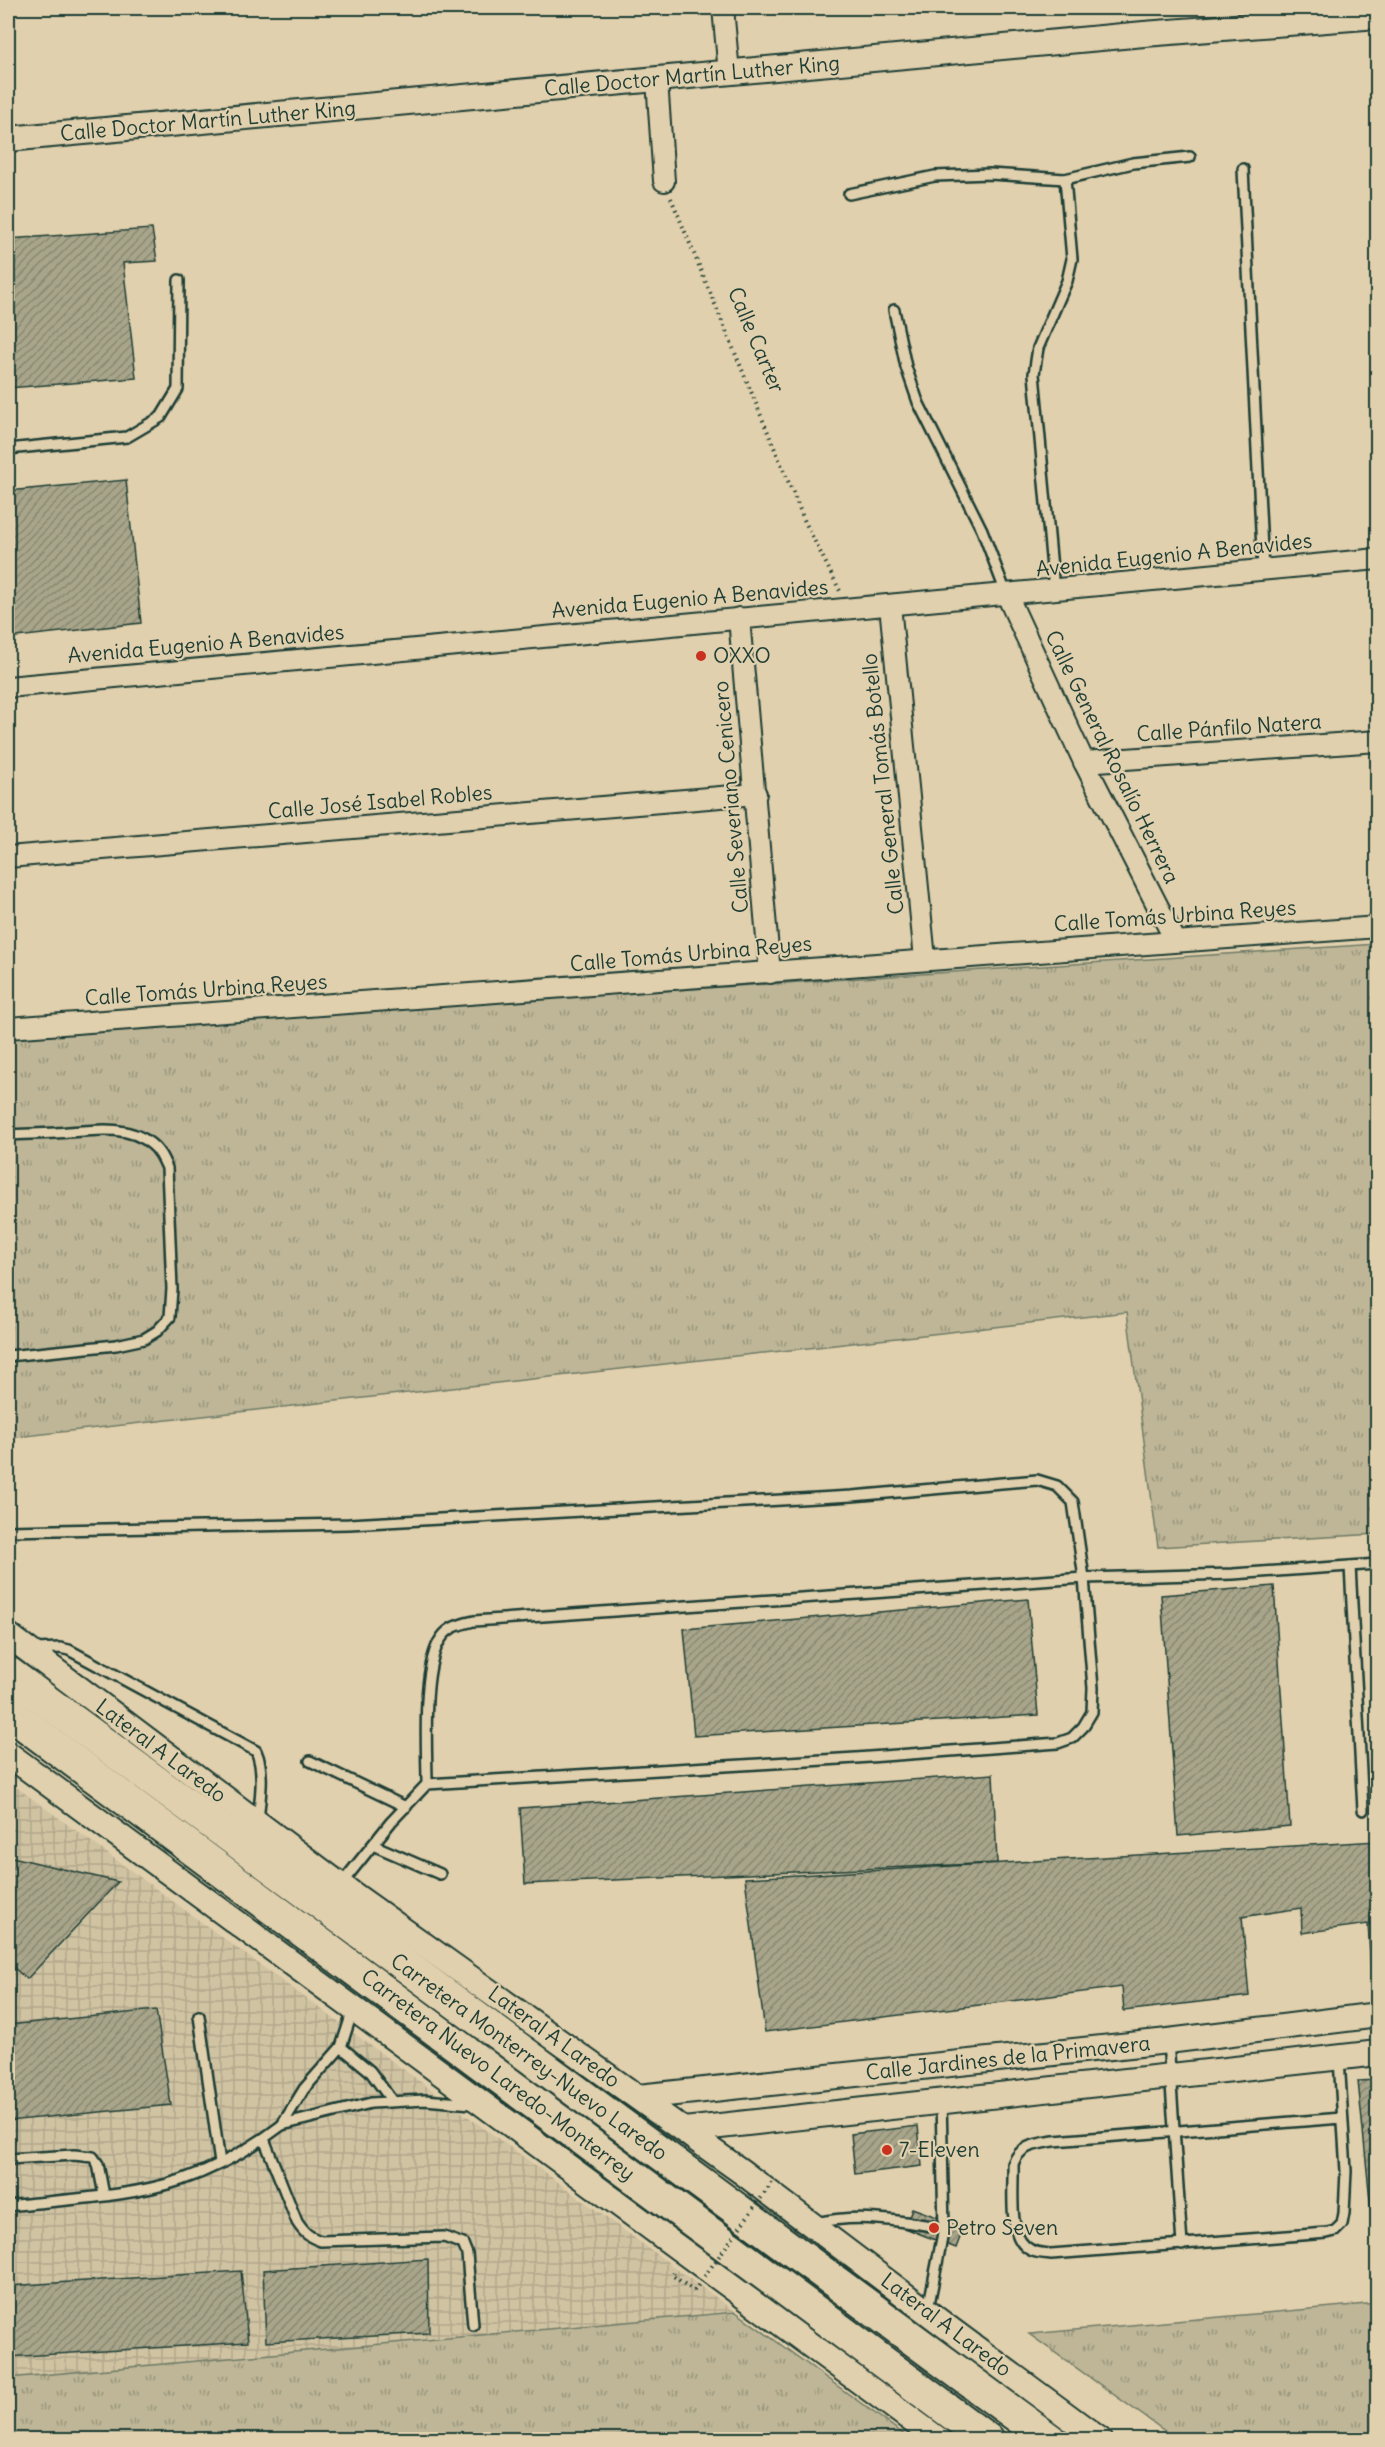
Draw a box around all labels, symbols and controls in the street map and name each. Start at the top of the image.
street label: Calle Doctor Martín Luther King [543,49,841,102]
street label: Calle Doctor Martín Luther King [59,94,357,147]
street label: Calle Carter [722,283,791,397]
street label: Avenida Eugenio A Benavides [1034,527,1313,582]
street label: Avenida Eugenio A Benavides [550,573,829,624]
street label: Avenida Eugenio A Benavides [66,618,345,669]
street label: Calle General Rosalío Herrera [1039,626,1186,888]
place label: OXXO [713,642,771,669]
marker: OXXO [694,649,708,663]
street label: Calle General Tomás Botello [855,652,910,916]
street label: Calle Severiano Cenicero [707,680,754,914]
street label: Calle Pánfilo Natera [1136,708,1322,747]
street label: Calle José Isabel Robles [267,778,493,825]
street label: Calle Tomás Urbina Reyes [1053,894,1297,937]
street label: Calle Tomás Urbina Reyes [569,929,813,978]
street label: Calle Tomás Urbina Reyes [84,968,328,1011]
street label: Lateral A Laredo [91,1693,232,1809]
street label: Carretera Monterrey-Nuevo Laredo [386,1947,673,2166]
street label: Carretera Nuevo Laredo-Monterrey [356,1963,641,2186]
street label: Lateral A Laredo [483,1980,626,2094]
street label: Calle Jardines de la Primavera [864,2029,1151,2086]
place label: 7-Eleven [899,2136,980,2163]
marker: 7-Eleven [880,2143,894,2157]
place label: Petro Seven [946,2214,1058,2241]
marker: Petro Seven [927,2221,941,2235]
street label: Lateral A Laredo [876,2267,1017,2383]

